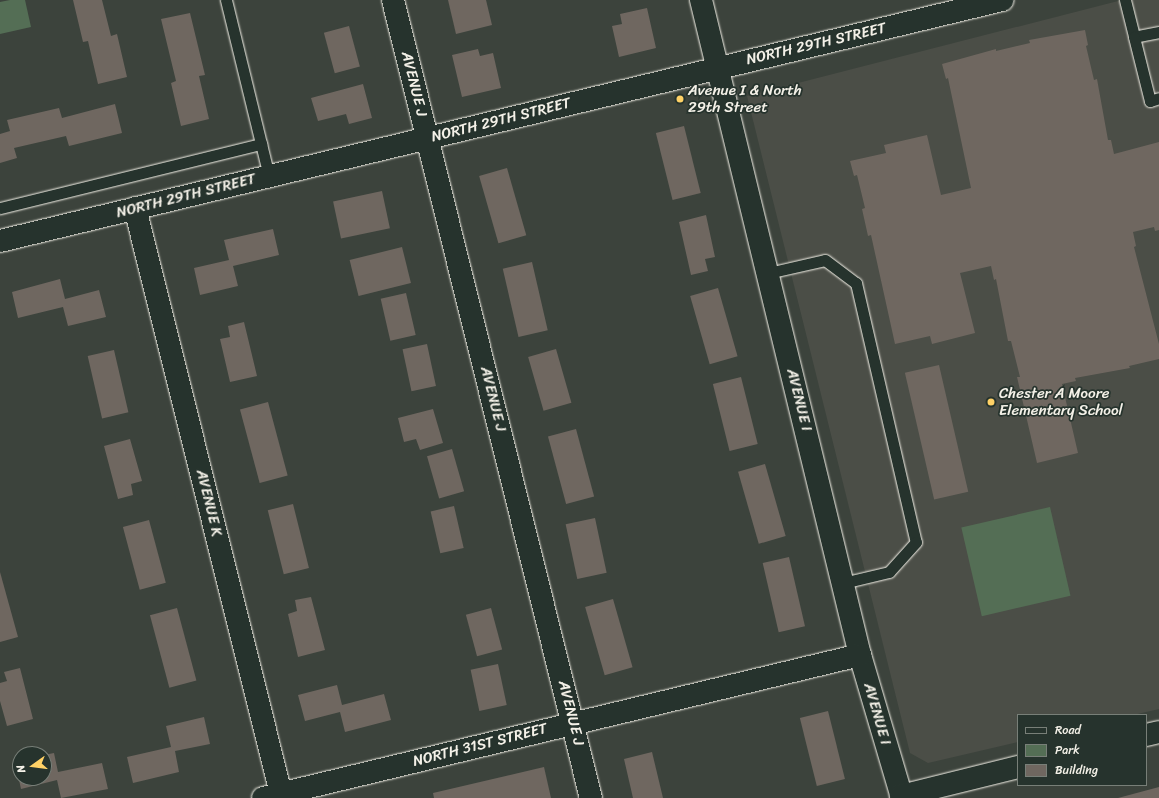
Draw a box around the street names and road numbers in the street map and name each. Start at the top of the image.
street label: NORTH 29TH STREET [744,19,888,69]
street label: AVENUE J [397,50,431,118]
street label: NORTH 29TH STREET [429,94,573,146]
street label: NORTH 29TH STREET [114,170,258,222]
street label: AVENUE J [476,365,510,433]
street label: AVENUE I [782,366,816,434]
street label: AVENUE K [192,468,226,538]
street label: AVENUE J [554,679,588,747]
street label: AVENUE I [859,680,895,748]
street label: NORTH 31ST STREET [411,720,549,770]

